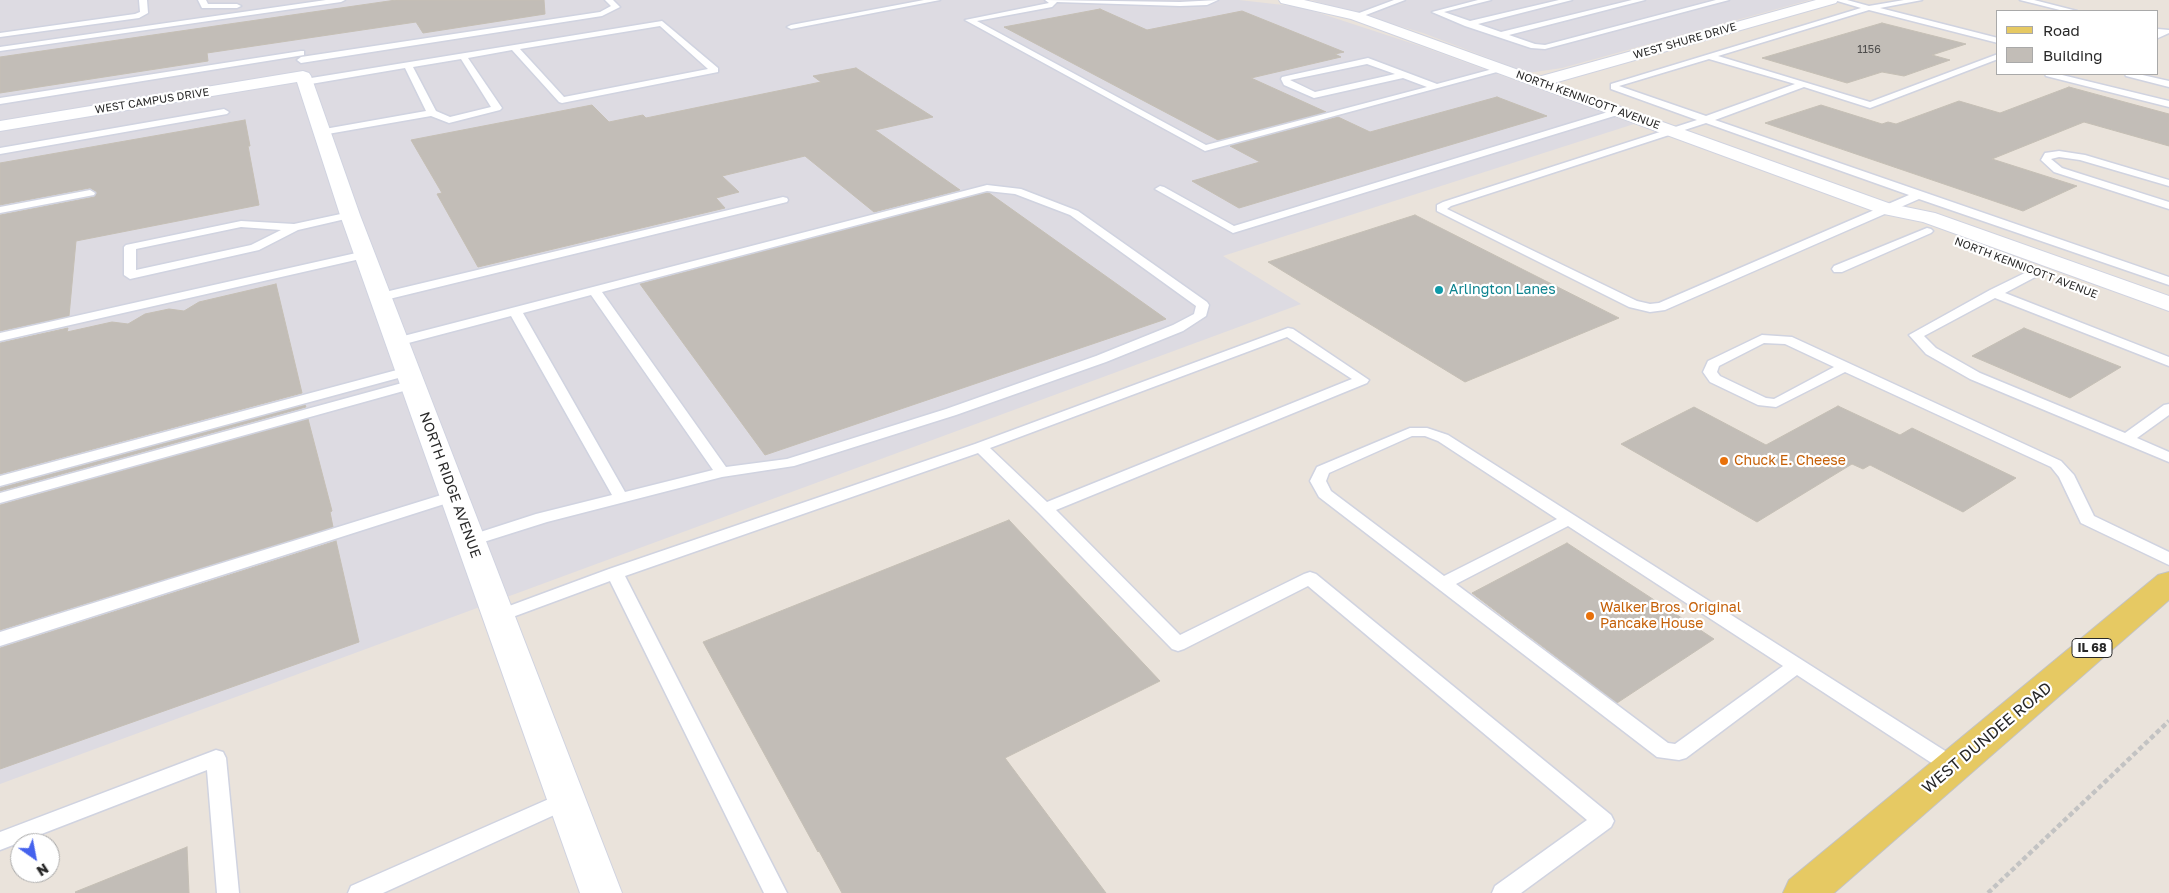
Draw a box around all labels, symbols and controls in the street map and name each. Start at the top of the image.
legend [1996,10,2159,75]
street label: WEST SHURE DRIVE [1632,20,1738,62]
text: Road [2043,21,2080,39]
house number: 1156 [1857,43,1881,57]
text: Building [2043,46,2103,64]
street label: NORTH KENNICOTT AVENUE [1514,68,1662,132]
street label: WEST CAMPUS DRIVE [94,85,210,117]
street label: NORTH KENNICOTT AVENUE [1953,235,2099,301]
place label: Arlington Lanes [1449,282,1556,298]
marker: Arlington Lanes [1433,284,1445,296]
street label: NORTH RIDGE AVENUE [416,410,484,560]
place label: Chuck E. Cheese [1734,453,1846,469]
marker: Chuck E. Cheese [1718,455,1730,467]
place label: Walker Bros. Original Pancake House [1600,600,1741,632]
marker: Walker Bros. Original Pancake House [1584,610,1596,622]
road number: IL 68 [2072,638,2112,658]
street label: WEST DUNDEE ROAD [1918,678,2056,798]
north arrow [10,833,60,883]
text: N [34,860,52,880]

